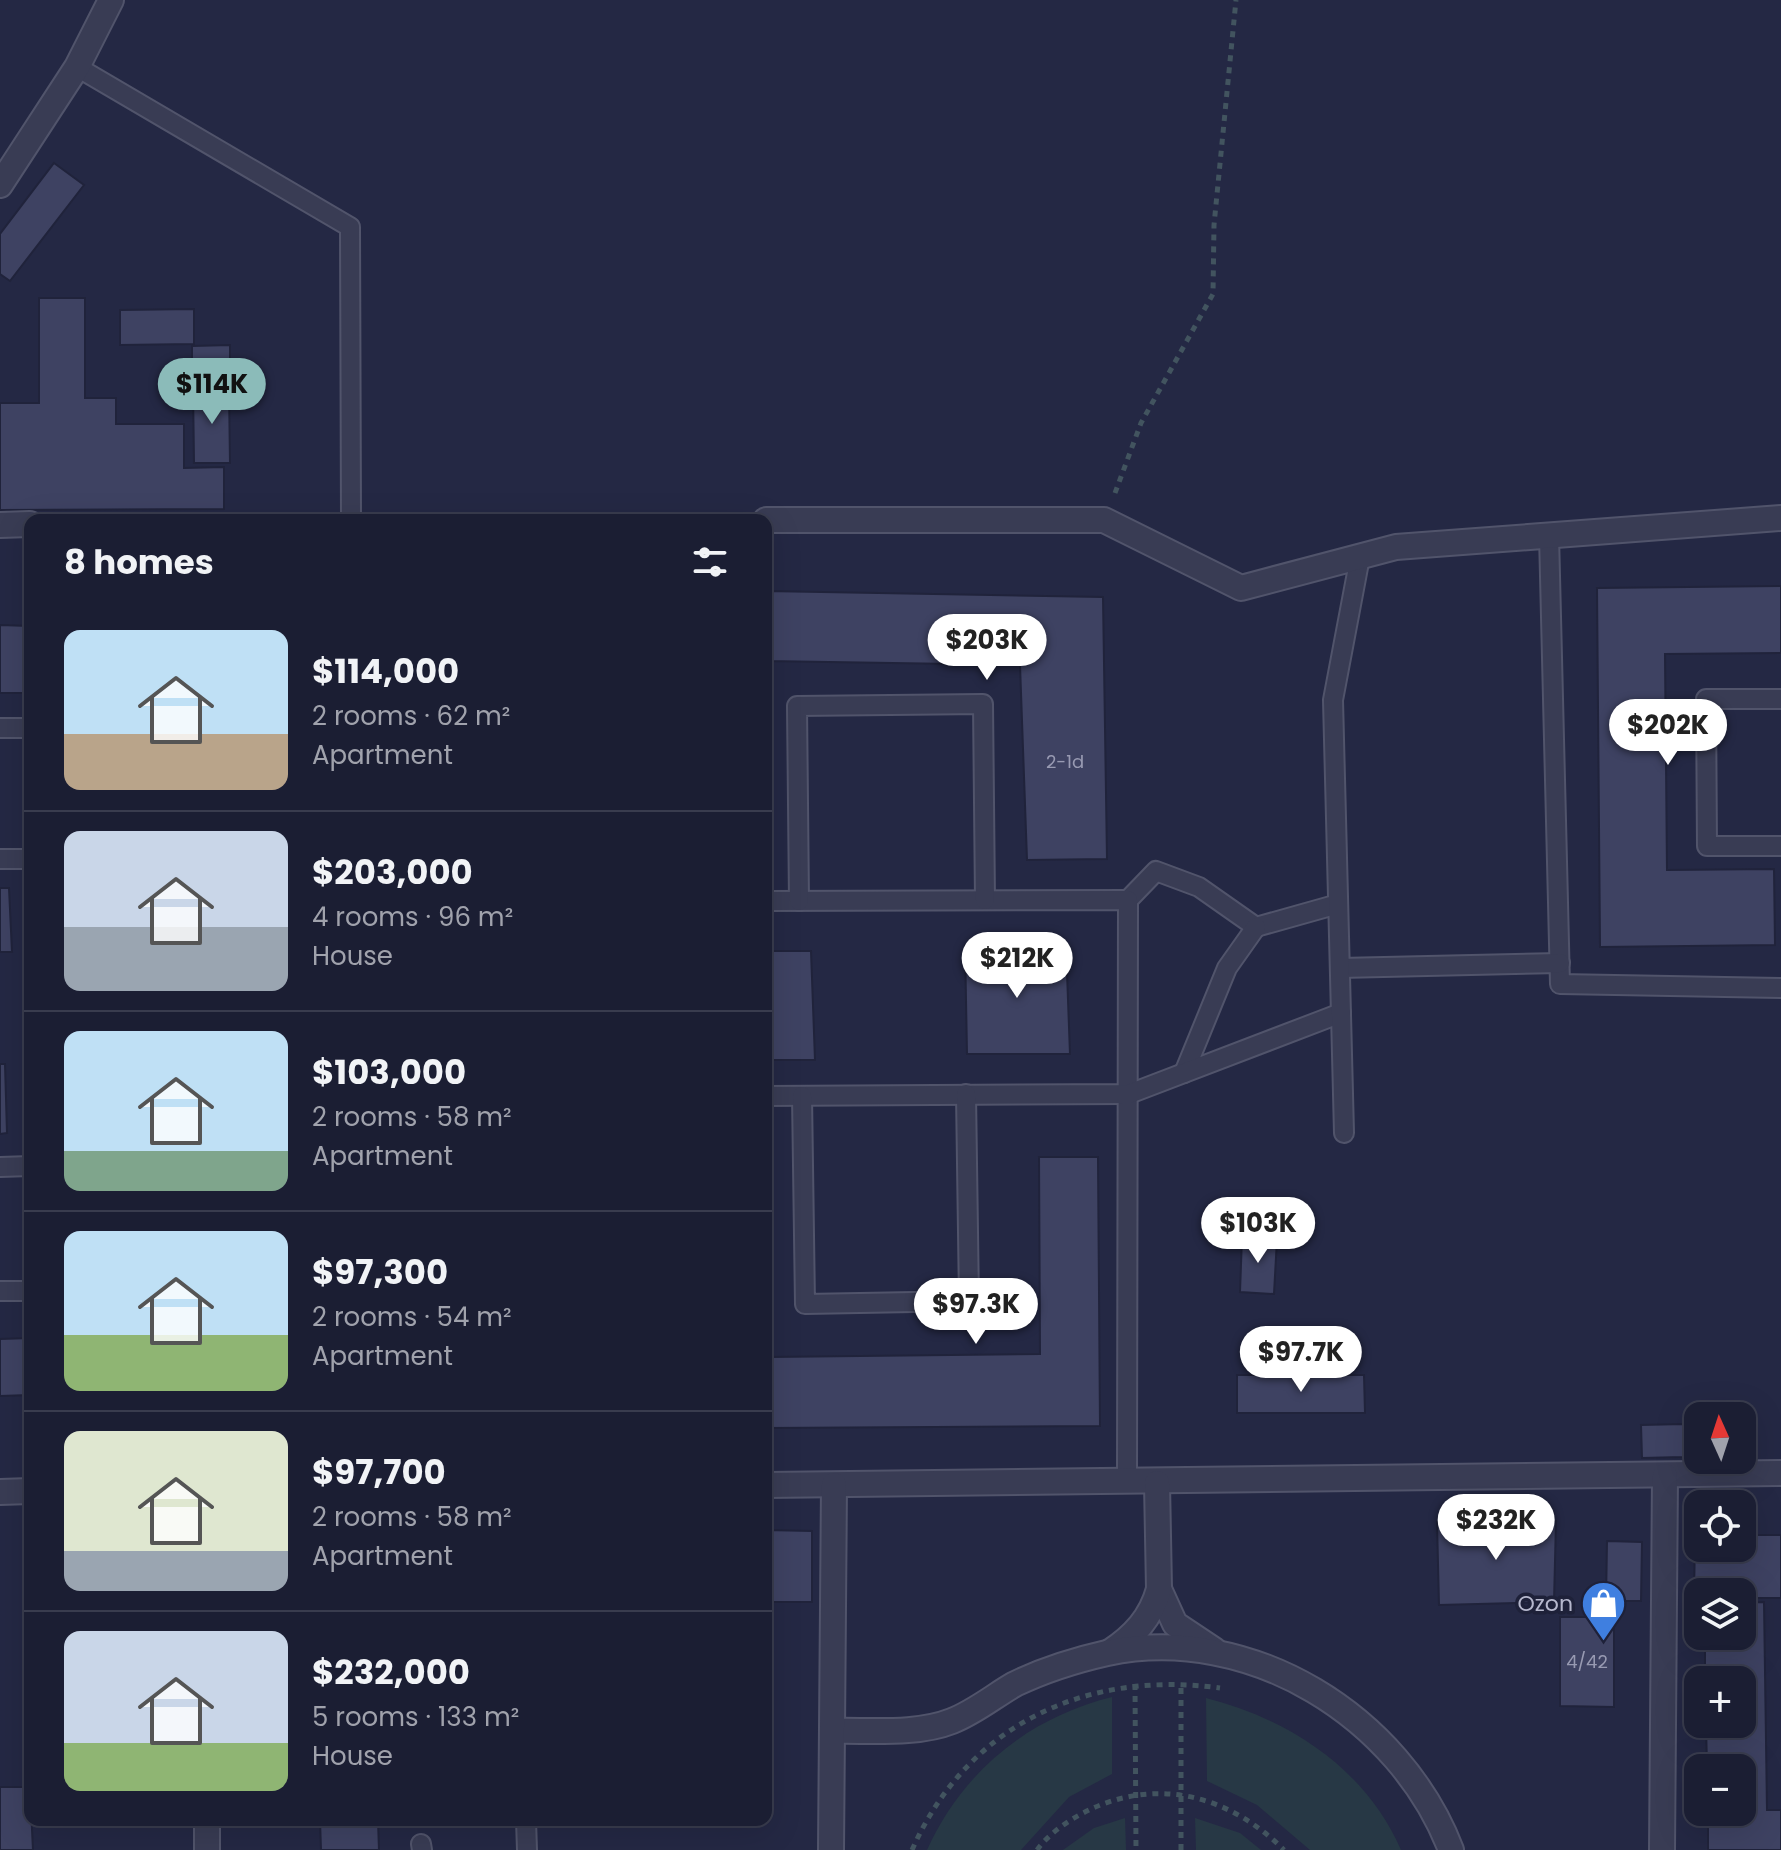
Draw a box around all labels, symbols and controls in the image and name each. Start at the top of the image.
pin: $114K [156,358,268,426]
text: $114K [176,366,248,402]
text: 8 homes [64,538,214,586]
icon: filters [688,540,732,584]
pin: $203K [931,614,1043,682]
text: $203K [946,622,1028,658]
text: $114,000 [312,647,459,695]
icon: home [128,662,224,758]
text: 2 rooms · 62 m² [312,698,510,734]
pin: $202K [1612,699,1724,767]
text: $202K [1627,707,1709,743]
text: Apartment [312,737,453,773]
house number: 2-1d [1046,749,1084,774]
text: $203,000 [312,848,473,896]
icon: home [128,863,224,959]
text: 4 rooms · 96 m² [312,899,513,935]
pin: $212K [961,932,1073,1000]
text: House [312,938,393,974]
text: $212K [980,940,1054,976]
text: $103,000 [312,1048,466,1096]
icon: home [128,1063,224,1159]
text: 2 rooms · 58 m² [312,1099,512,1135]
text: Apartment [312,1138,453,1174]
pin: $103K [1202,1197,1314,1265]
text: $103K [1219,1205,1297,1241]
text: $97,300 [312,1248,448,1296]
icon: home [128,1263,224,1359]
pin: $97.3K [911,1278,1041,1346]
text: $97.3K [932,1286,1020,1322]
text: 2 rooms · 54 m² [312,1299,512,1335]
pin: $97.7K [1236,1326,1366,1394]
text: $97.7K [1258,1334,1344,1370]
text: Apartment [312,1338,453,1374]
north arrow [1684,1402,1756,1474]
map controls [1684,1402,1756,1826]
text: $97,700 [312,1448,446,1496]
icon: home [128,1463,224,1559]
button: locate [1684,1490,1756,1562]
pin: $232K [1440,1494,1552,1562]
text: 2 rooms · 58 m² [312,1499,512,1535]
text: $232K [1456,1502,1536,1538]
text: Apartment [312,1538,453,1574]
button: layers [1684,1578,1756,1650]
shop icon: Ozon [1580,1579,1628,1642]
place label: Ozon [1518,1588,1573,1619]
text: $232,000 [312,1648,470,1696]
house number: 4/42 [1566,1649,1608,1674]
icon: home [128,1663,224,1759]
button: + [1684,1666,1756,1738]
text: 5 rooms · 133 m² [312,1699,519,1735]
text: House [312,1738,393,1774]
button: − [1684,1754,1756,1826]

